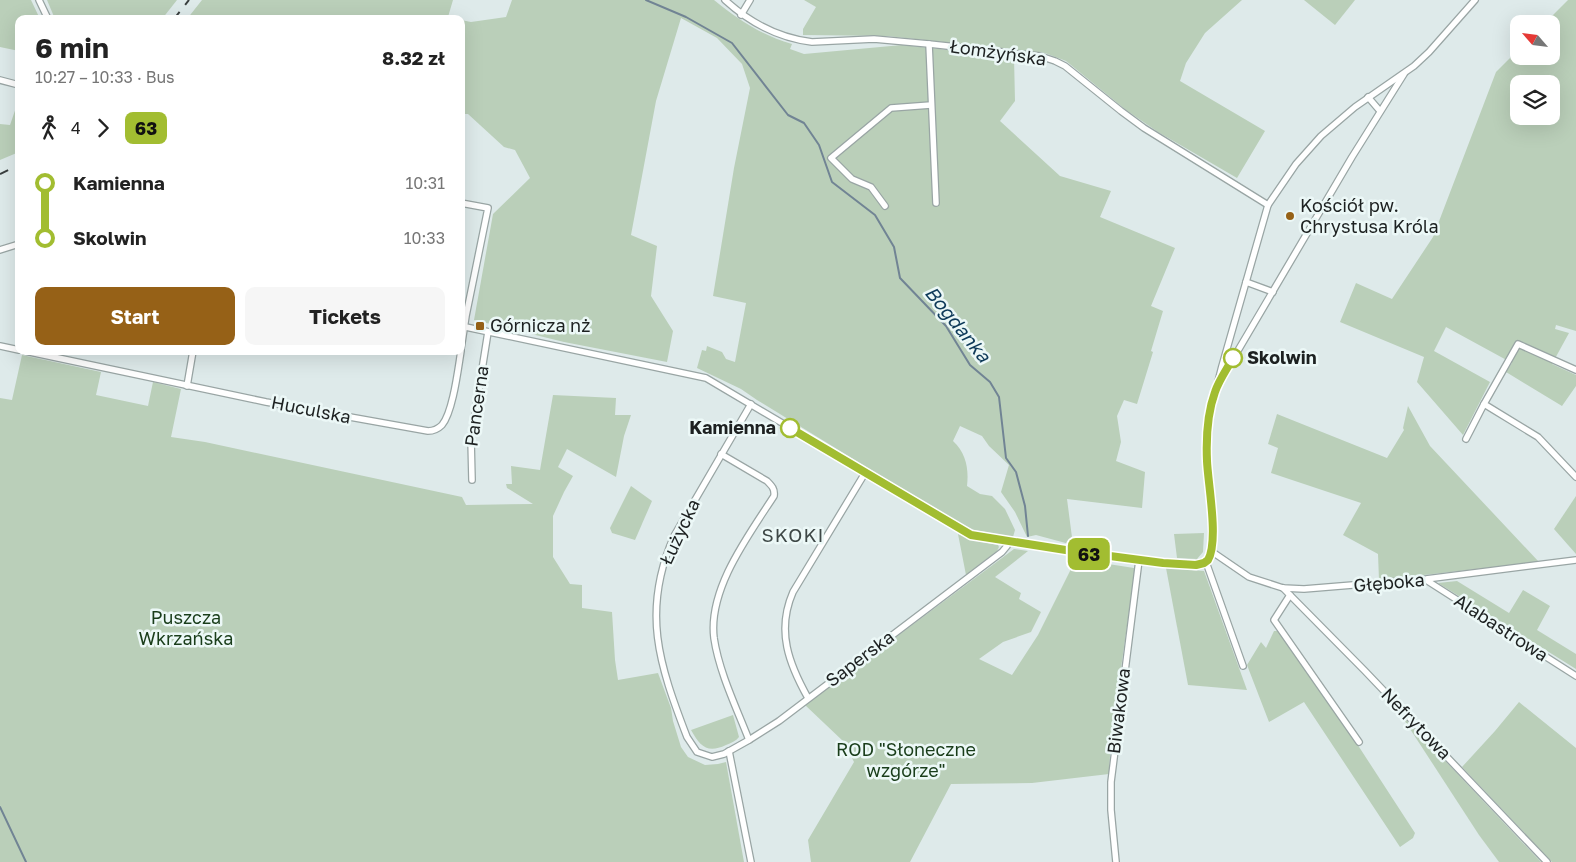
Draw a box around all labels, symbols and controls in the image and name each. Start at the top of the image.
north arrow [1510,15,1560,65]
map controls [1510,15,1560,125]
text: 6 min [35,31,109,64]
street label: Łomżyńska [948,34,1048,70]
text: 8.32 zł [382,46,445,69]
text: 10:27 – 10:33 · Bus [35,67,175,87]
button: layers [1510,75,1560,125]
icon: walk [35,114,63,142]
icon: forward [89,114,117,142]
text: 63 [135,117,157,139]
text: 4 [71,118,81,138]
text: Kamienna [73,171,165,194]
text: 10:31 [405,173,445,193]
place label: Kościół pw. Chrystusa Króla [1300,194,1439,237]
marker: Kościół pw. Chrystusa Króla [1284,210,1296,222]
text: Skolwin [73,226,146,249]
text: 10:33 [404,228,445,248]
water label: Bogdanka [921,281,997,367]
button: Start [35,287,235,345]
button: Tickets [245,287,445,345]
place label: Górnicza nż [490,314,590,336]
marker: Górnicza nż [474,320,486,332]
place label: Skolwin [1247,346,1317,368]
marker: Skolwin [1223,348,1243,368]
street label: Pancerna [459,364,493,448]
street label: Huculska [269,391,353,428]
place label: Kamienna [689,416,776,438]
marker: Kamienna [780,418,800,438]
street label: Łużycka [654,495,704,568]
district label: SKOKI [761,523,825,546]
line badge: 63 [1066,538,1112,570]
text: 63 [1078,543,1100,565]
street label: Głęboka [1352,568,1425,596]
street label: Alabastrowa [1450,589,1553,666]
park label: Puszcza Wkrzańska [139,606,233,649]
street label: Saperska [821,625,898,691]
street label: Biwakowa [1102,667,1134,755]
street label: Nefrytowa [1377,683,1456,764]
park label: ROD "Słoneczne wzgórze" [836,738,976,781]

